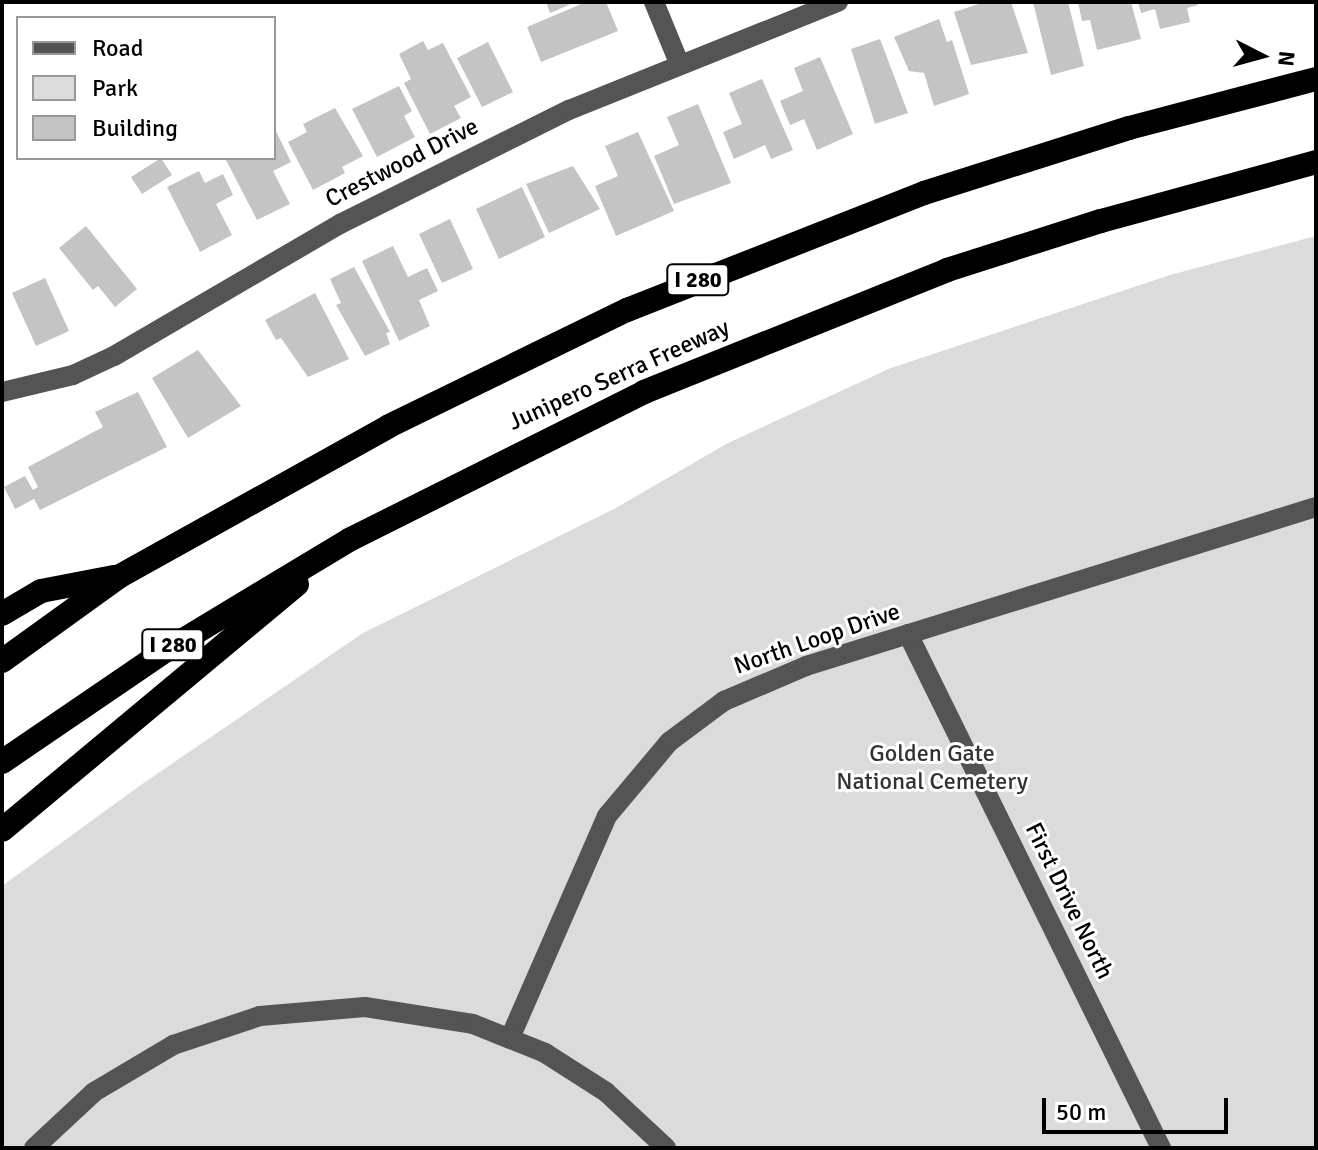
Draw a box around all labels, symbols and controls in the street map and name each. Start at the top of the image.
legend [16,16,276,160]
north arrow [1222,16,1302,96]
text: Road [92,33,143,63]
text: N [1272,50,1301,68]
text: Park [92,73,138,103]
street label: Crestwood Drive [321,112,483,214]
text: Building [92,113,178,143]
road number: I 280 [666,262,730,298]
street label: Junipero Serra Freeway [504,313,734,437]
street label: North Loop Drive [730,597,904,681]
road number: I 280 [141,627,205,663]
park label: Golden Gate National Cemetery [836,740,1028,796]
street label: First Drive North [1019,818,1119,984]
scale bar [1046,1082,1232,1132]
text: 50 m [1056,1097,1106,1127]

